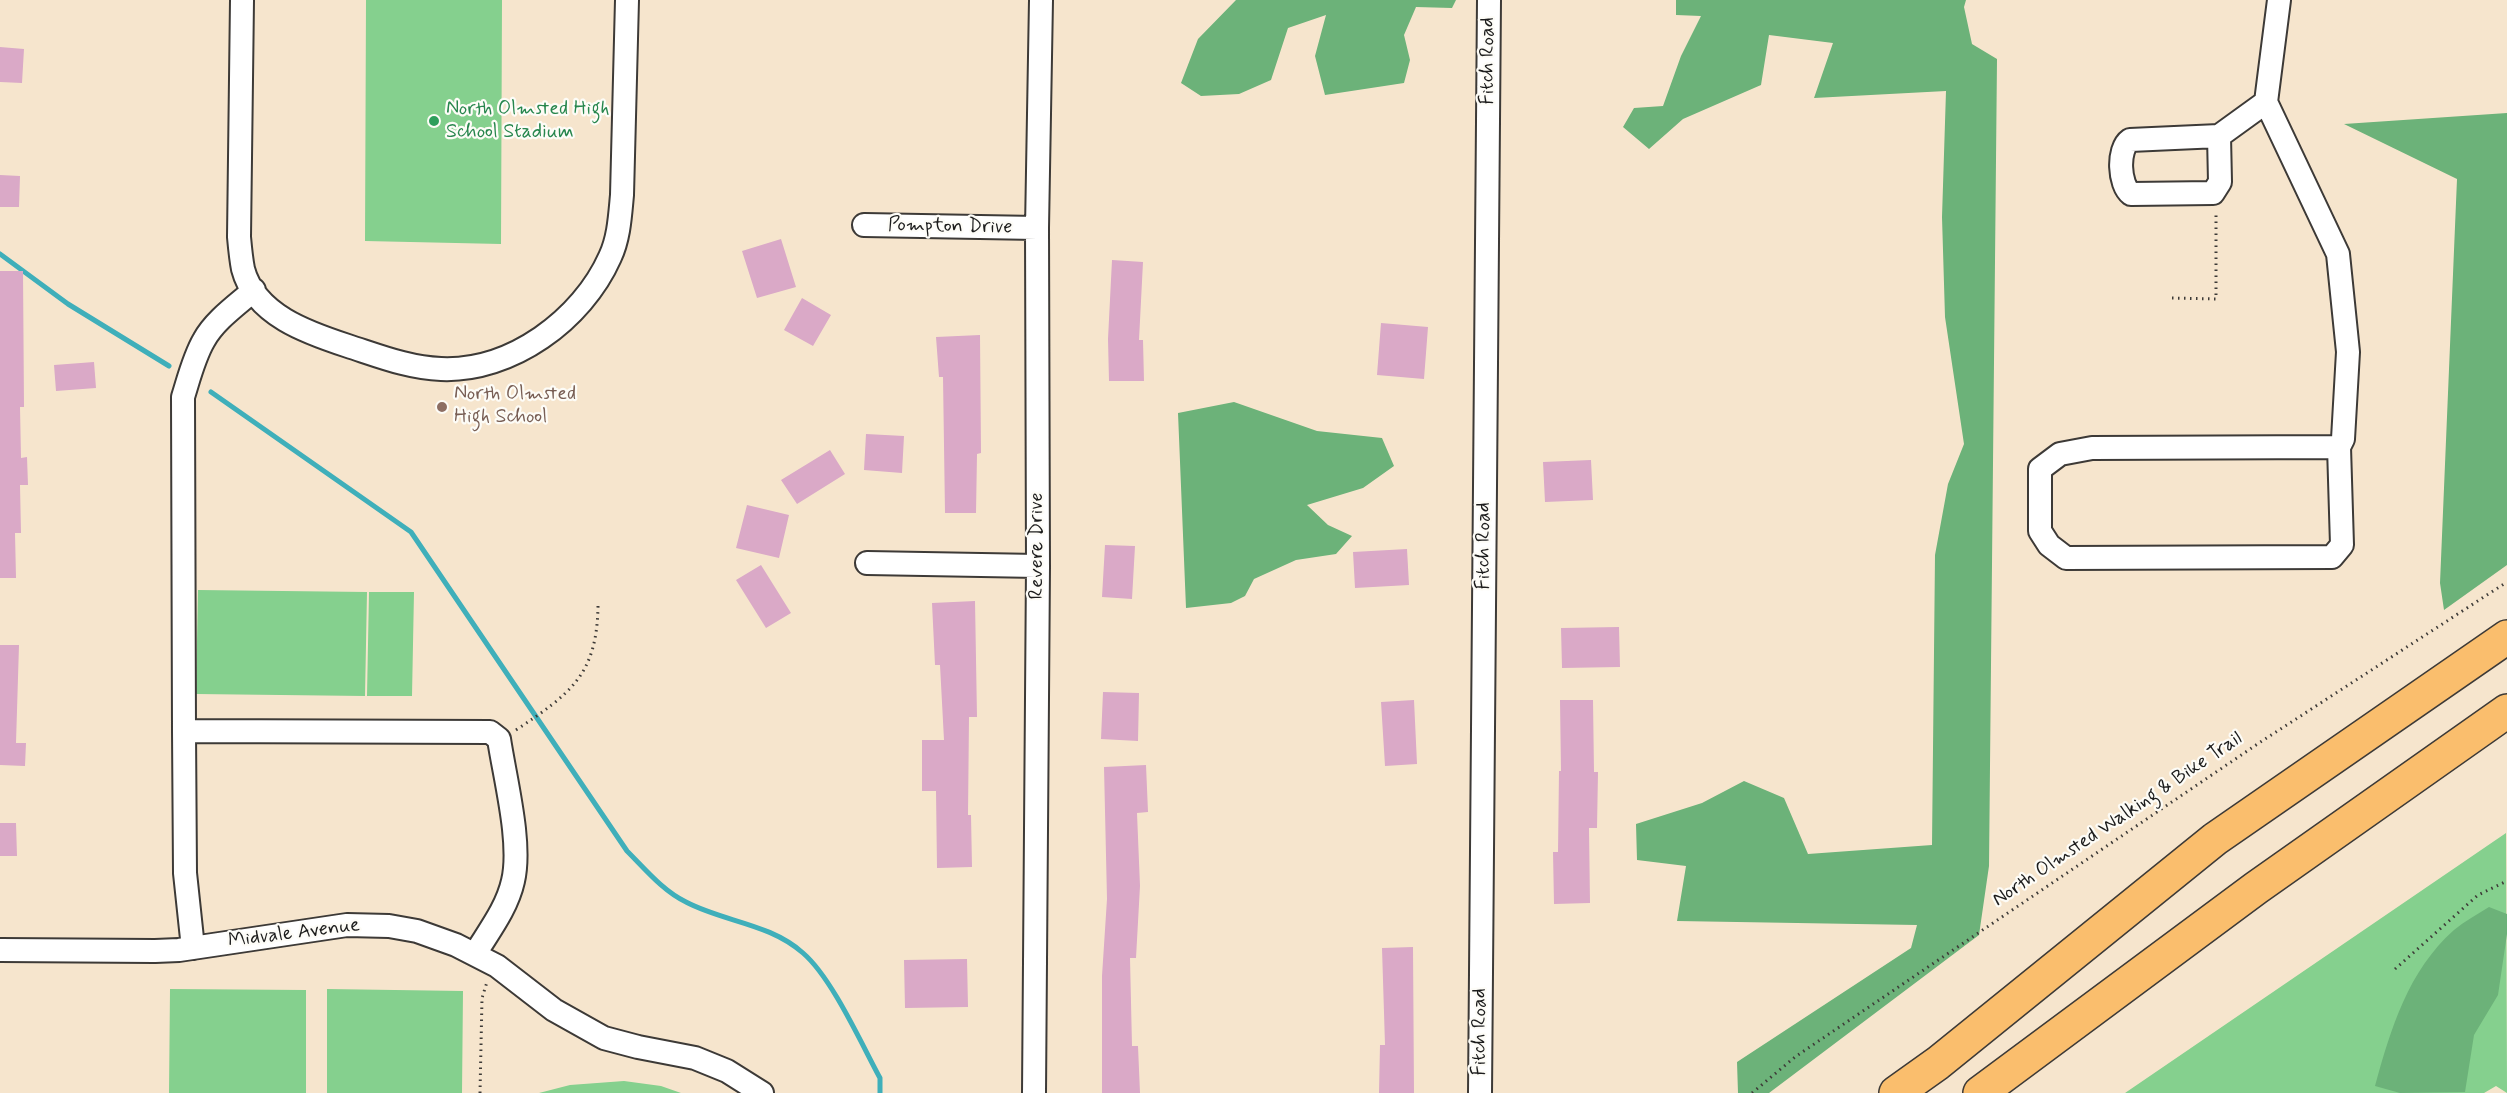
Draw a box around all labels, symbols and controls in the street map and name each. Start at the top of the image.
street label: Fitch Road [1477,17,1501,105]
place label: North Olmsted High School Stadium [446,98,610,145]
marker: North Olmsted High School Stadium [427,114,441,128]
street label: Pompton Drive [888,214,1012,240]
place label: North Olmsted High School [454,383,576,430]
marker: North Olmsted High School [435,400,449,414]
street label: Revere Drive [1026,492,1050,600]
street label: Fitch Road [1473,502,1497,590]
street label: North Olmsted Walking & Bike Trail [1989,727,2247,913]
street label: Midvale Avenue [227,914,361,954]
street label: Fitch Road [1469,988,1493,1076]

